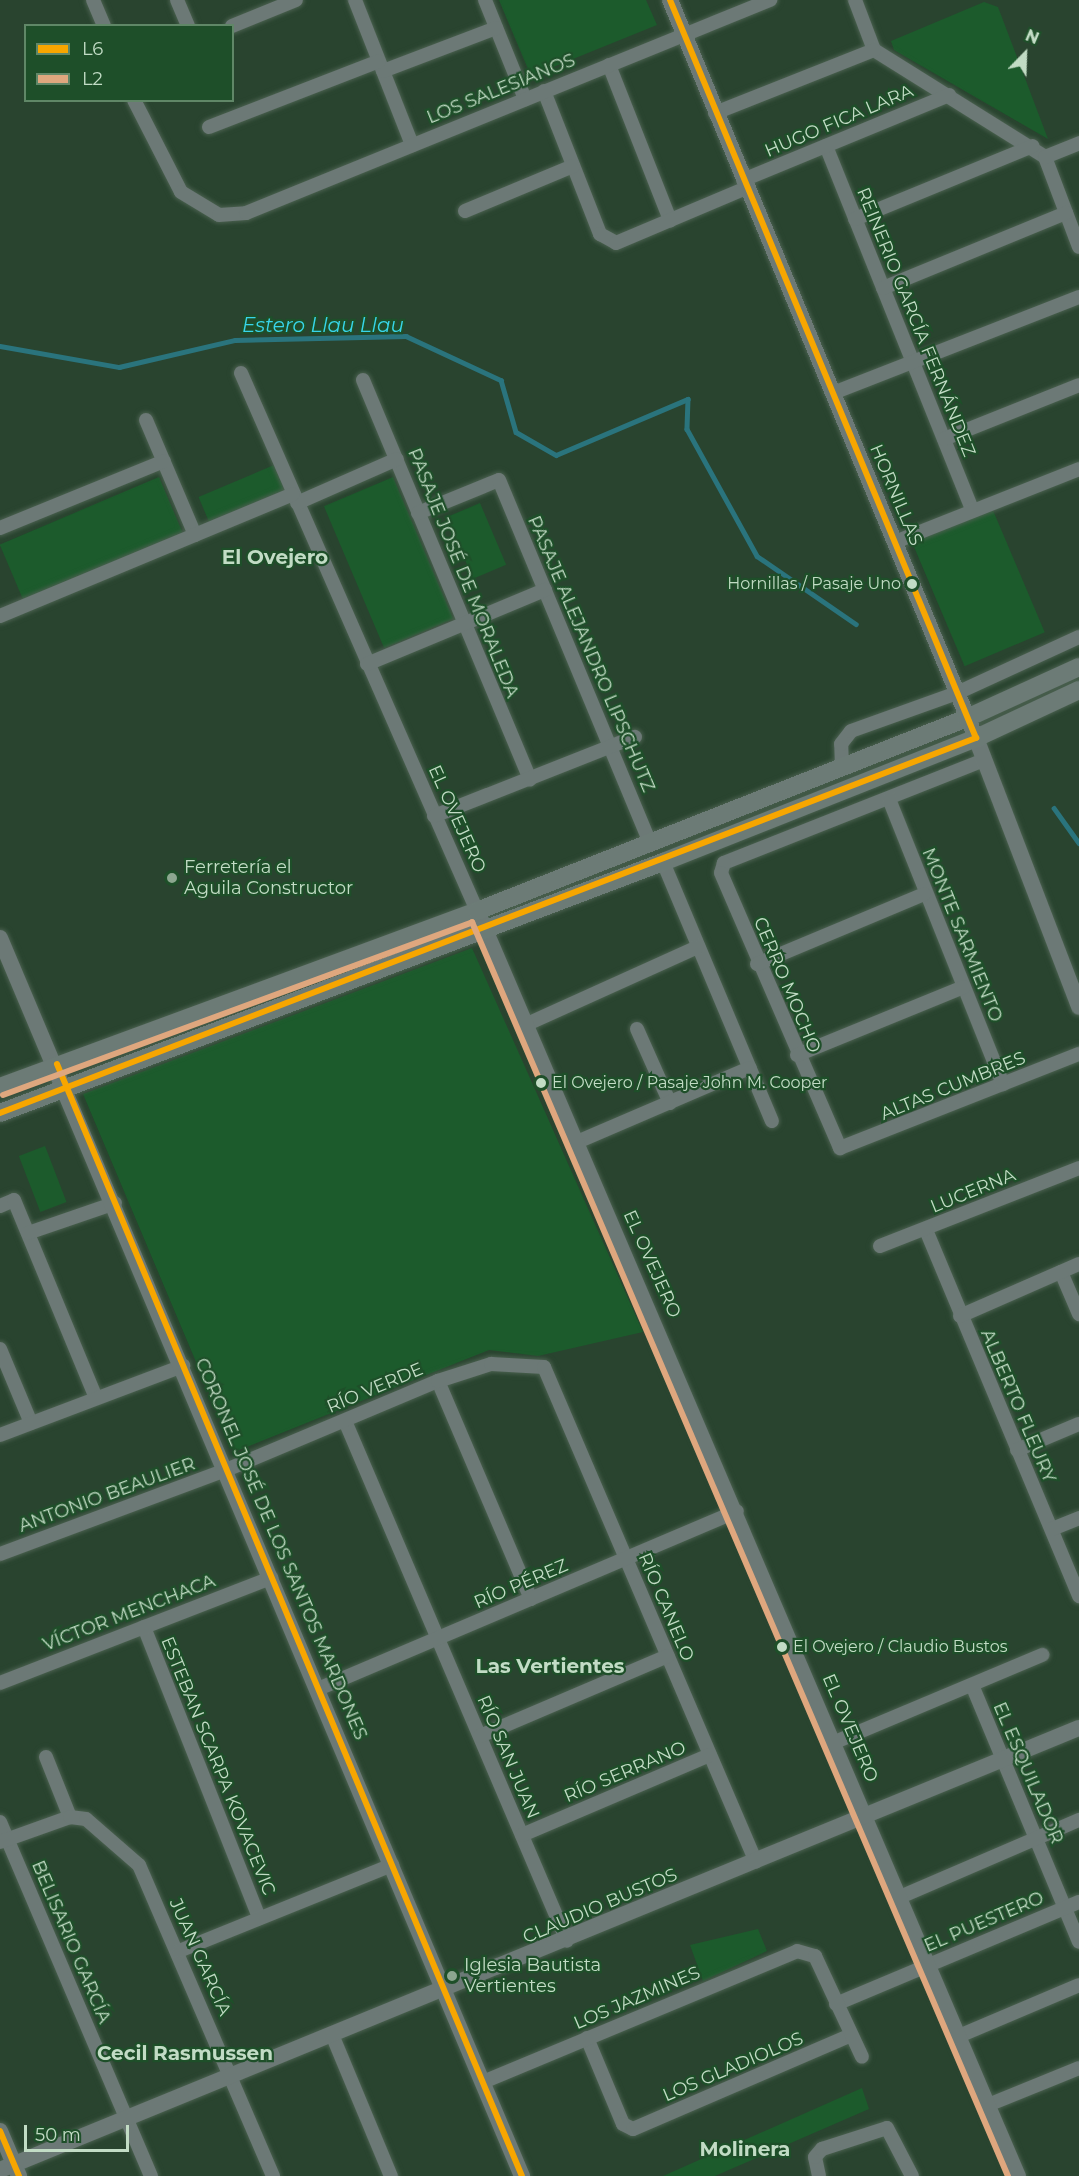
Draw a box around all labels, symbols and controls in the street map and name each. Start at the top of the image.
legend [24,24,234,102]
north arrow [995,24,1055,84]
text: N [1023,26,1042,48]
text: L6 [82,38,103,60]
street label: LOS SALESIANOS [424,49,578,129]
text: L2 [82,68,103,90]
street label: HUGO FICA LARA [762,80,916,162]
street label: REINERIO GARCÍA FERNÁNDEZ [852,184,980,460]
water label: Estero Llau Llau [242,313,404,337]
street label: HORNILLAS [865,441,927,549]
street label: PASAJE JOSÉ DE MORALEDA [403,445,523,701]
street label: PASAJE ALEJANDRO LIPSCHUTZ [523,513,659,795]
district label: El Ovejero [222,545,328,569]
place label: Hornillas / Pasaje Uno [727,574,901,594]
marker: Hornillas / Pasaje Uno [906,578,918,590]
street label: EL OVEJERO [424,762,490,876]
street label: MONTE SARMIENTO [917,845,1007,1025]
place label: Ferretería el Aguila Constructor [184,857,353,900]
marker: Ferretería el Aguila Constructor [165,871,179,885]
street label: CERRO MOCHO [749,914,825,1056]
street label: ALTAS CUMBRES [877,1047,1029,1125]
place label: El Ovejero / Pasaje John M. Cooper [552,1073,828,1093]
marker: El Ovejero / Pasaje John M. Cooper [535,1077,547,1089]
street label: LUCERNA [927,1164,1019,1218]
street label: EL OVEJERO [619,1207,685,1321]
street label: ALBERTO FLEURY [976,1326,1060,1486]
street label: CORONEL JOSÉ DE LOS SANTOS MARDONES [190,1355,372,1743]
street label: RÍO VERDE [324,1358,426,1418]
street label: ANTONIO BEAULIER [16,1453,198,1537]
street label: RÍO CANELO [633,1550,699,1664]
street label: RÍO PÉREZ [471,1555,571,1613]
street label: VÍCTOR MENCHACA [40,1570,218,1656]
street label: ESTEBAN SCARPA KOVACEVIC [156,1634,280,1898]
place label: El Ovejero / Claudio Bustos [793,1637,1008,1657]
marker: El Ovejero / Claudio Bustos [776,1641,788,1653]
district label: Las Vertientes [476,1654,624,1678]
street label: EL OVEJERO [817,1671,883,1785]
street label: RÍO SAN JUAN [472,1692,544,1822]
street label: EL ESQUILADOR [988,1699,1068,1847]
street label: RÍO SERRANO [561,1737,689,1807]
street label: BELISARIO GARCÍA [27,1857,115,2027]
street label: CLAUDIO BUSTOS [520,1864,680,1948]
street label: EL PUESTERO [921,1887,1047,1957]
street label: JUAN GARCÍA [164,1895,236,2019]
place label: Iglesia Bautista Vertientes [464,1955,601,1998]
street label: LOS JAZMINES [571,1962,703,2034]
marker: Iglesia Bautista Vertientes [445,1969,459,1983]
street label: LOS GLADIOLOS [659,2028,807,2106]
district label: Cecil Rasmussen [97,2041,273,2065]
scale bar [27,2113,132,2151]
text: 50 m [35,2124,81,2146]
district label: Molinera [700,2137,790,2161]

